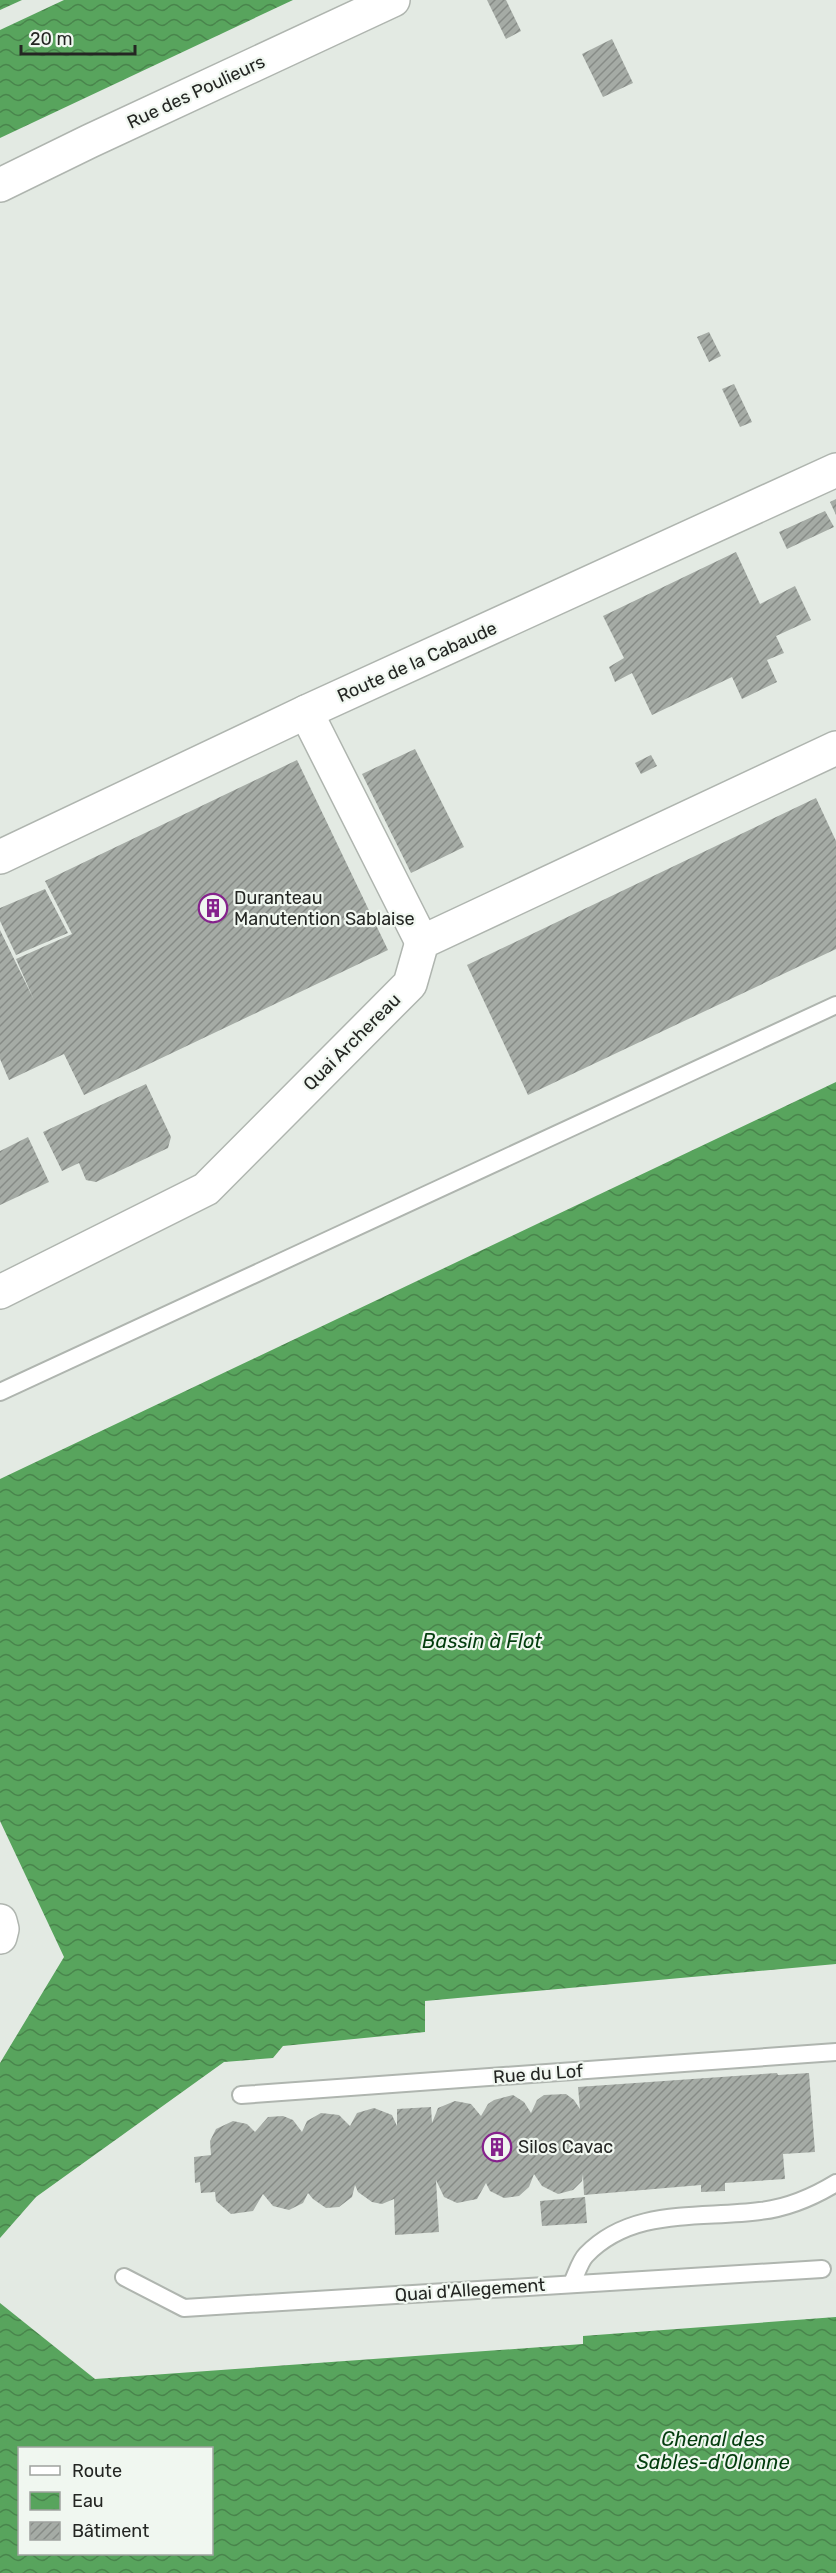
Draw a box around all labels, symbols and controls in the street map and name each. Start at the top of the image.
scale bar [21,18,135,56]
text: 20 m [30,28,72,50]
street label: Rue des Poulieurs [123,50,269,134]
street label: Route de la Cabaude [334,617,500,707]
place label: Duranteau Manutention Sablaise [234,887,415,930]
building icon: Duranteau Manutention Sablaise [197,892,229,924]
street label: Quai Archereau [299,989,405,1095]
water label: Bassin à Flot [422,1629,542,1653]
street label: Rue du Lof [492,2060,584,2088]
building icon: Silos Cavac [481,2131,513,2163]
place label: Silos Cavac [518,2136,613,2158]
street label: Quai d'Allegement [394,2274,546,2306]
water label: Chenal des Sables-d'Olonne [636,2427,790,2474]
legend [18,2447,213,2555]
text: Route [72,2460,122,2482]
text: Eau [72,2490,104,2512]
text: Bâtiment [72,2520,149,2542]

